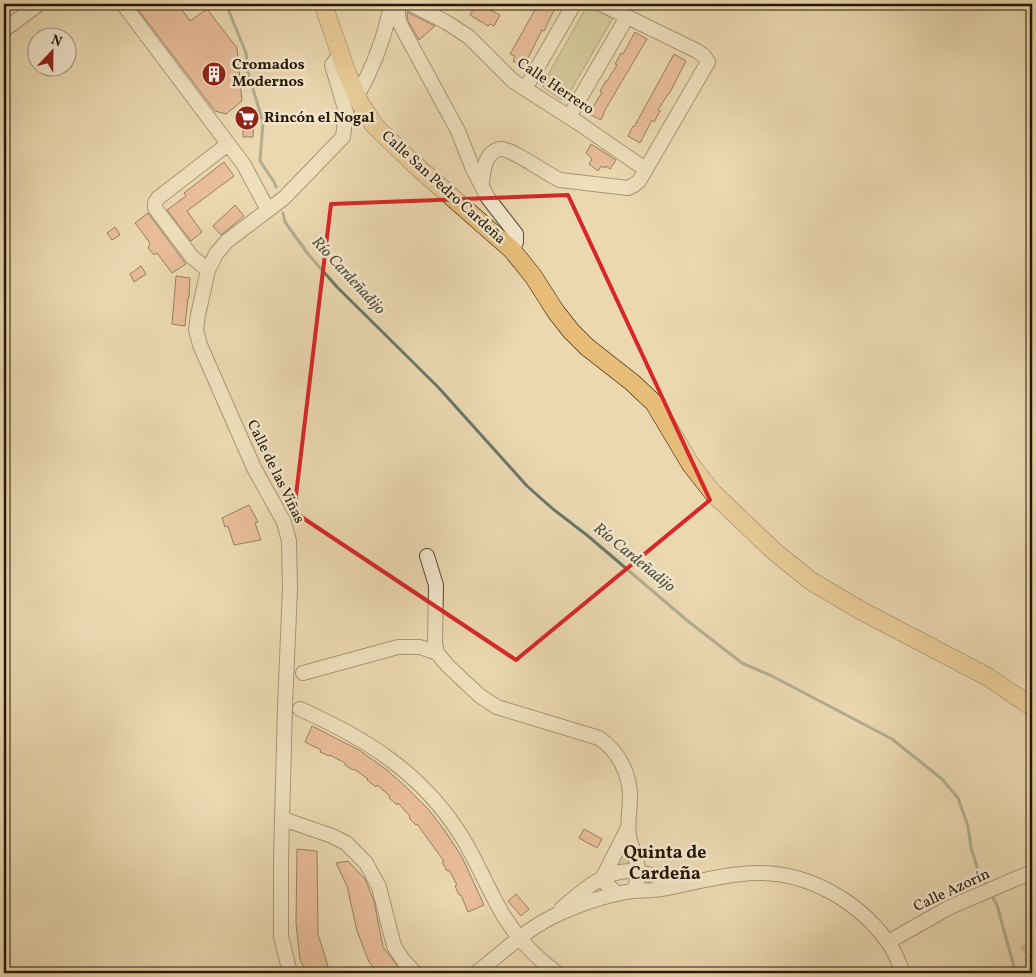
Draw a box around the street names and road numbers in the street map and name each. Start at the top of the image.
street label: Calle Herrero [512,53,598,121]
street label: Calle San Pedro Cardeña [376,126,510,250]
street label: Calle de las Viñas [241,417,309,527]
street label: Calle Azorín [910,864,994,918]

